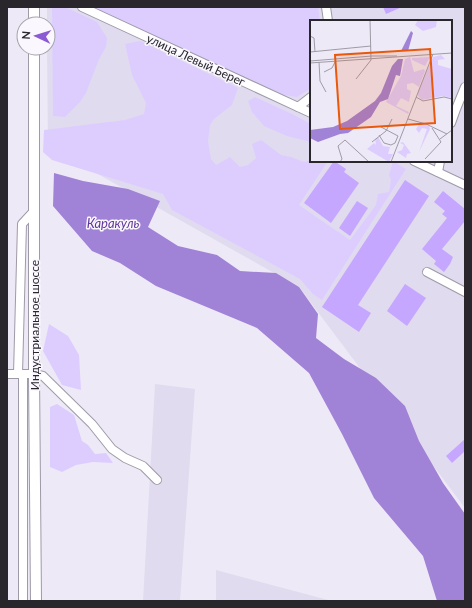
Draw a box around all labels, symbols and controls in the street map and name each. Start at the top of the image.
north arrow [16,16,56,56]
inset map [310,20,452,162]
text: N [19,31,32,40]
street label: улица Левый Берег [144,31,248,89]
water label: Каракуль [87,215,139,231]
street label: Индустриальное шоссе [27,260,42,390]

